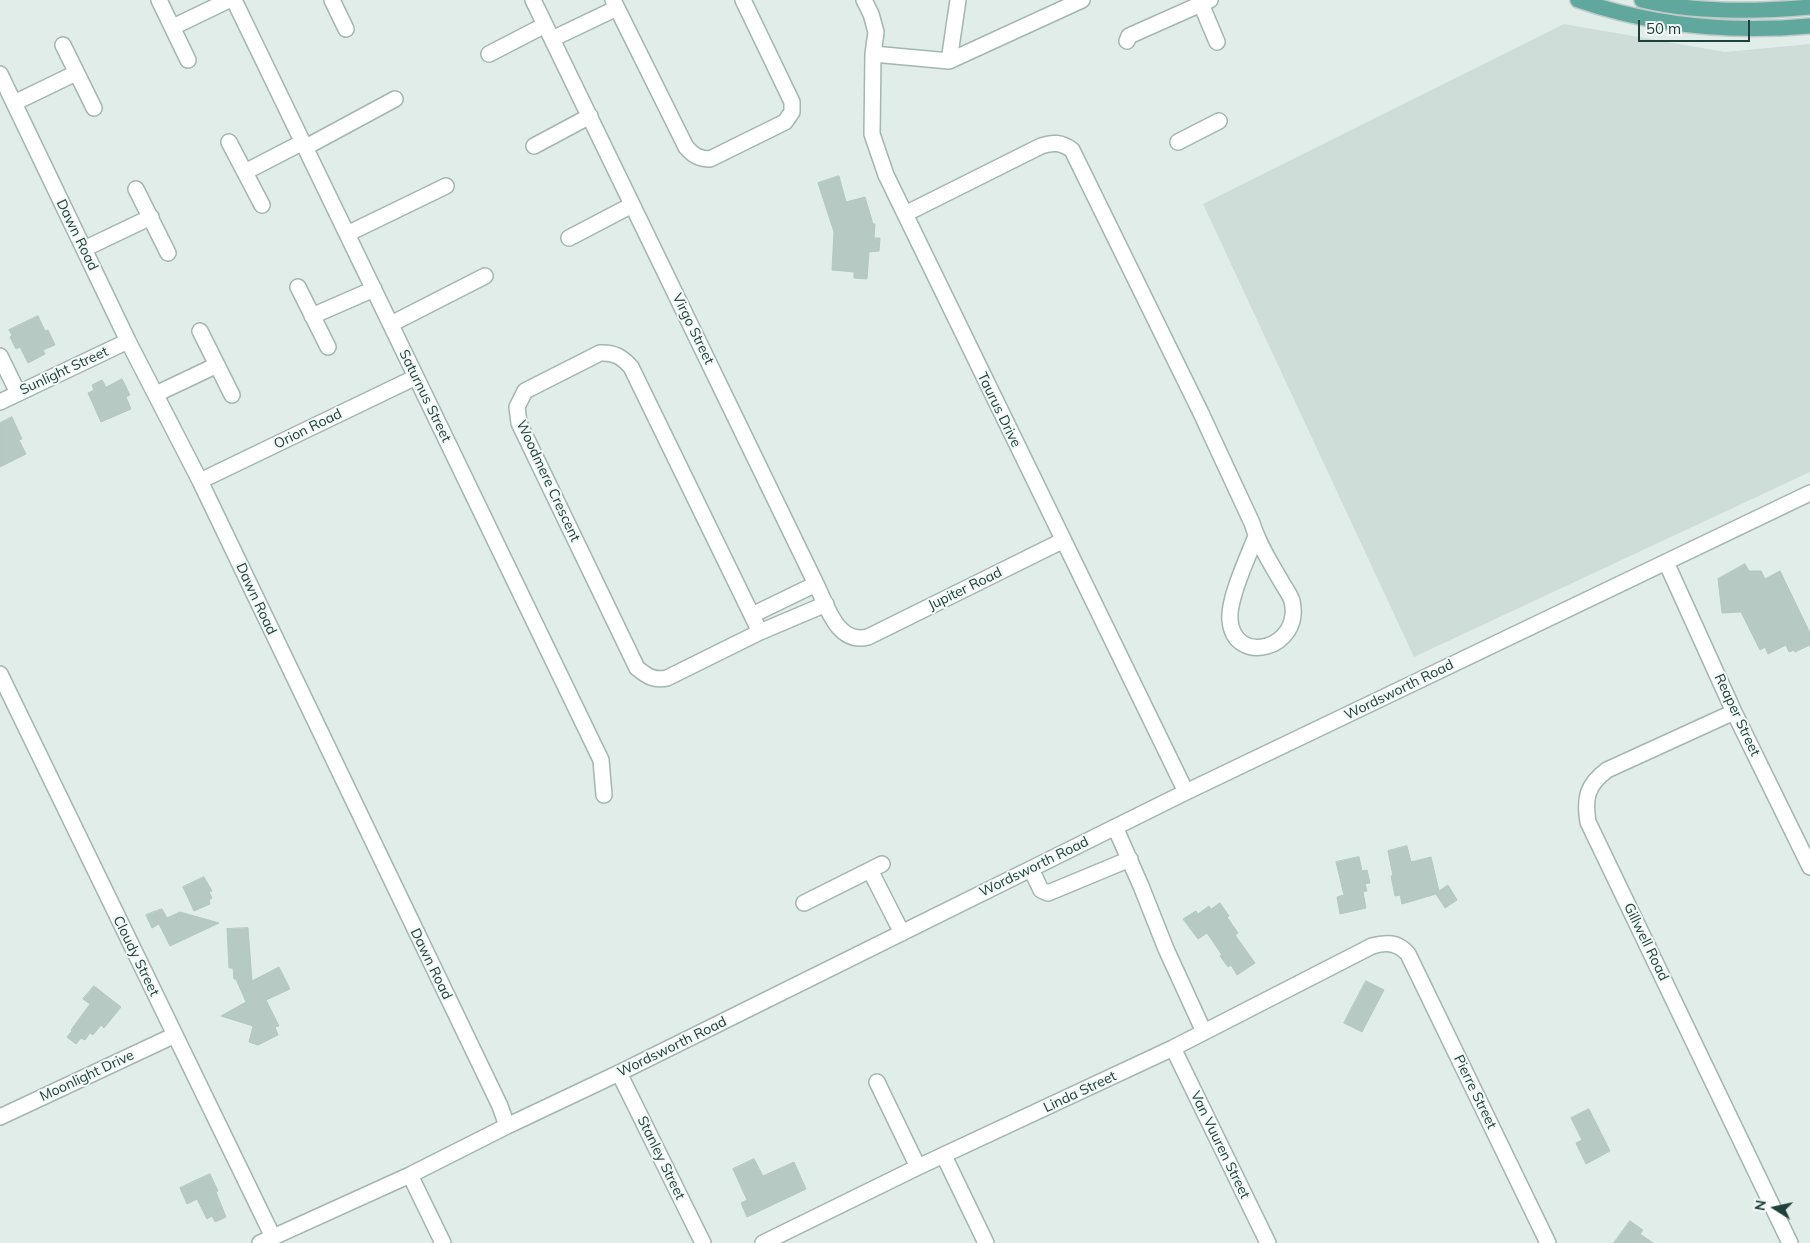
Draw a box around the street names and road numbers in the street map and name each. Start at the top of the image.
street label: Dawn Road [53,197,101,273]
street label: Virgo Street [669,291,717,367]
street label: Sunlight Street [17,343,111,399]
street label: Saturnus Street [395,347,455,445]
street label: Taurus Drive [974,370,1024,450]
street label: Orion Road [271,405,345,453]
street label: Woodmere Crescent [513,418,583,544]
street label: Dawn Road [232,560,280,638]
street label: Jupiter Road [925,564,1005,614]
street label: Wordsworth Road [1342,656,1456,724]
street label: Reaper Street [1711,671,1763,759]
street label: Wordsworth Road [977,833,1091,901]
street label: Gillwell Road [1620,900,1672,984]
street label: Cloudy Street [109,913,163,999]
street label: Dawn Road [407,926,455,1002]
street label: Wordsworth Road [615,1013,729,1081]
street label: Moonlight Drive [37,1047,137,1105]
street label: Pierre Street [1450,1052,1500,1132]
street label: Linda Street [1041,1068,1119,1116]
street label: Van Vuuren Street [1187,1088,1253,1202]
street label: Stanley Street [634,1113,688,1203]

